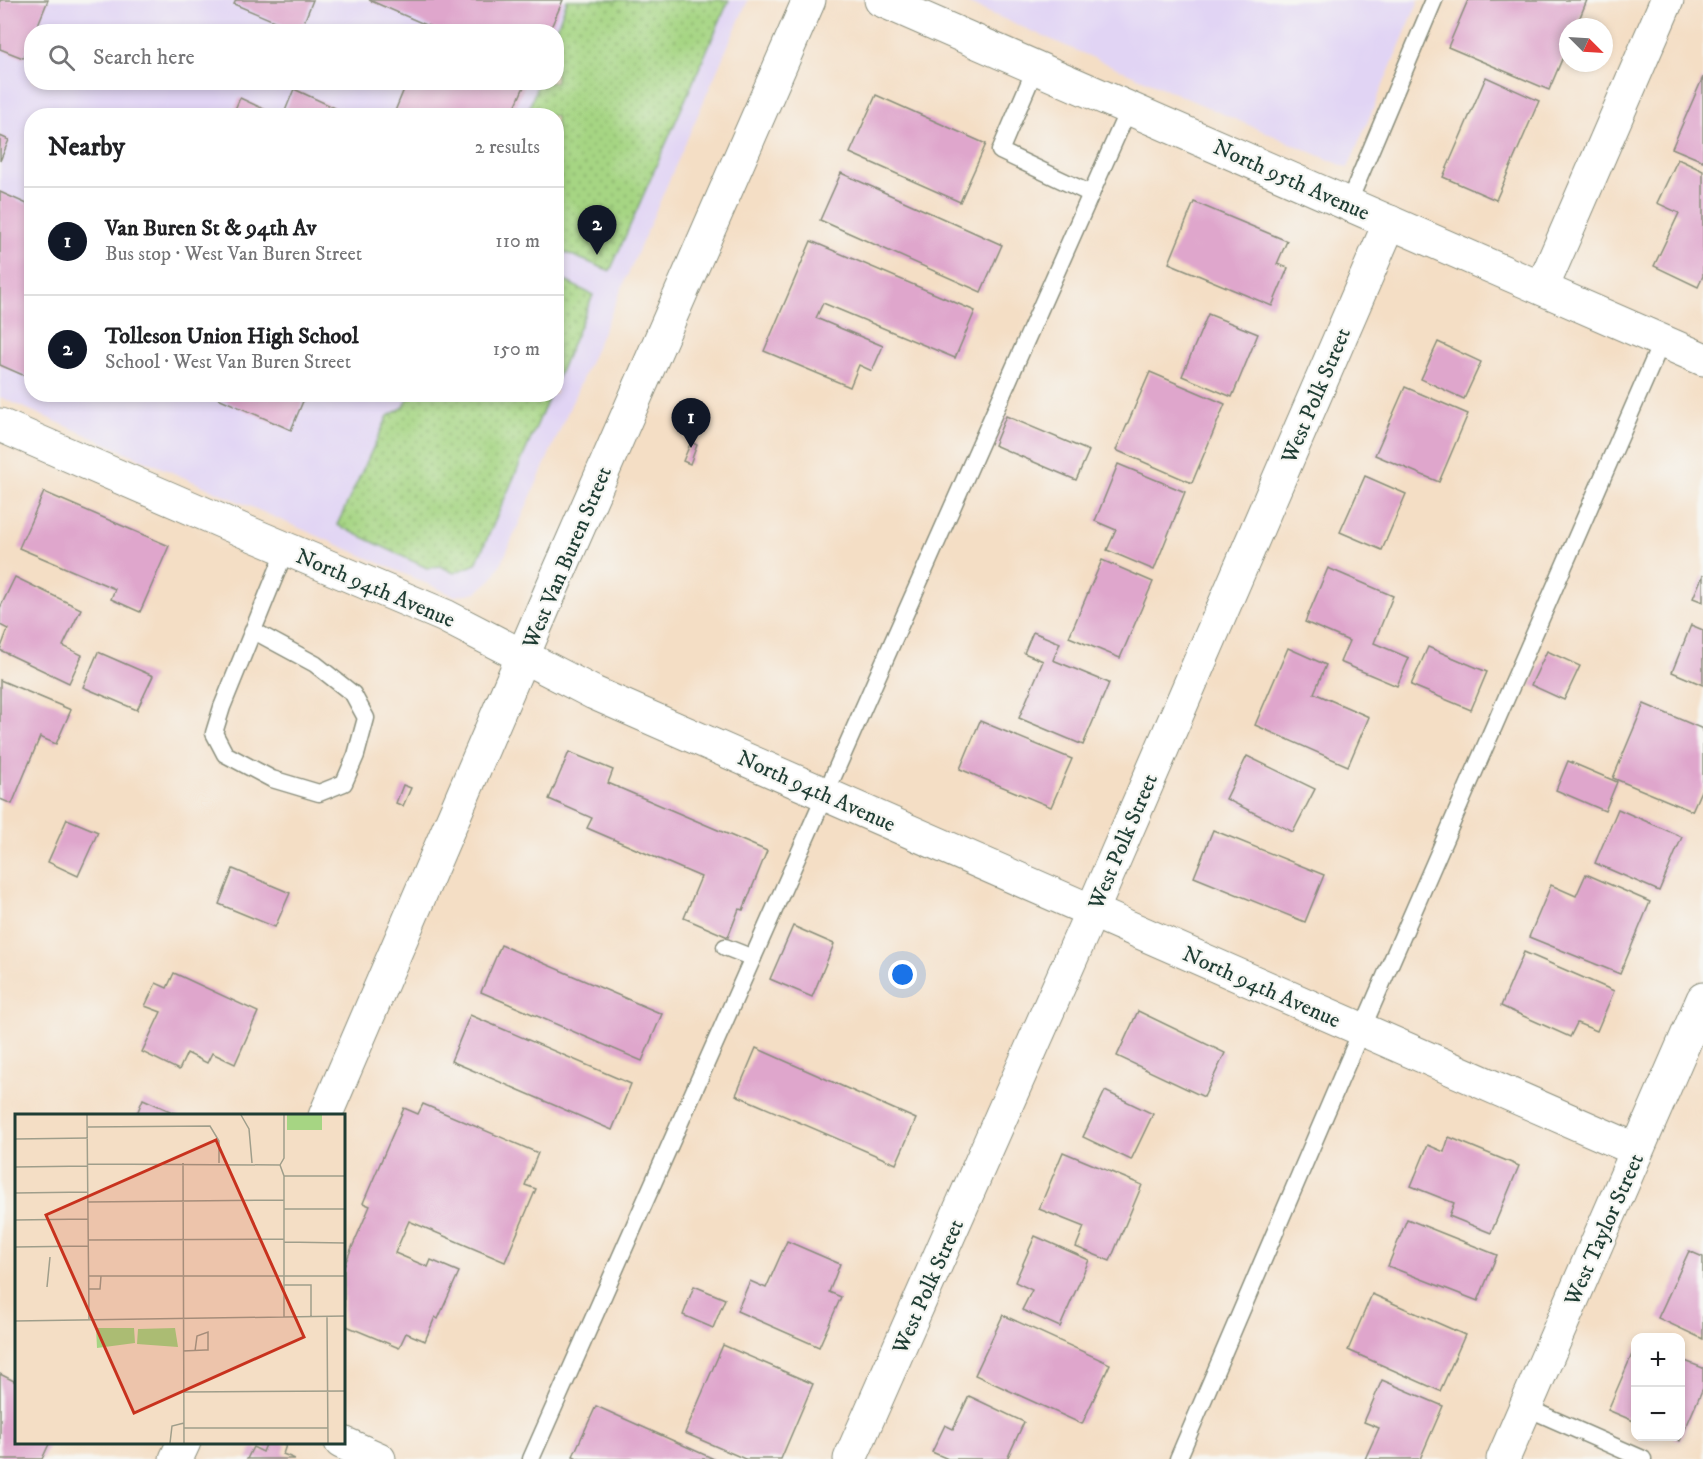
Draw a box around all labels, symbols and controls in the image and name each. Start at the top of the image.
north arrow [1559,18,1613,72]
search box [24,24,564,90]
icon: search [45,41,78,74]
text: Search here [93,44,195,71]
text: Nearby [48,131,125,164]
street label: North 95th Avenue [1209,134,1374,227]
text: 2 results [475,135,540,160]
pin: 2 [578,206,616,255]
text: Van Buren St & 94th Av [105,215,316,242]
text: 1 [64,229,71,254]
text: 110 m [495,229,540,254]
text: Bus stop · West Van Buren Street [105,242,362,267]
text: Tolleson Union High School [105,323,359,350]
street label: West Polk Street [1275,324,1357,468]
text: 2 [63,337,72,362]
text: 150 m [493,337,540,362]
text: School · West Van Buren Street [105,350,351,375]
pin: 1 [672,398,710,448]
street label: West Van Buren Street [516,462,618,654]
street label: North 94th Avenue [292,543,459,634]
street label: North 94th Avenue [733,744,900,838]
street label: West Polk Street [1082,770,1164,914]
street label: North 94th Avenue [1178,940,1345,1034]
your location [888,960,917,989]
inset map [15,1114,345,1444]
street label: West Taylor Street [1558,1149,1650,1311]
street label: West Polk Street [886,1215,970,1359]
map controls [1631,1333,1685,1441]
button: + [1631,1333,1685,1387]
button: − [1631,1387,1685,1441]

